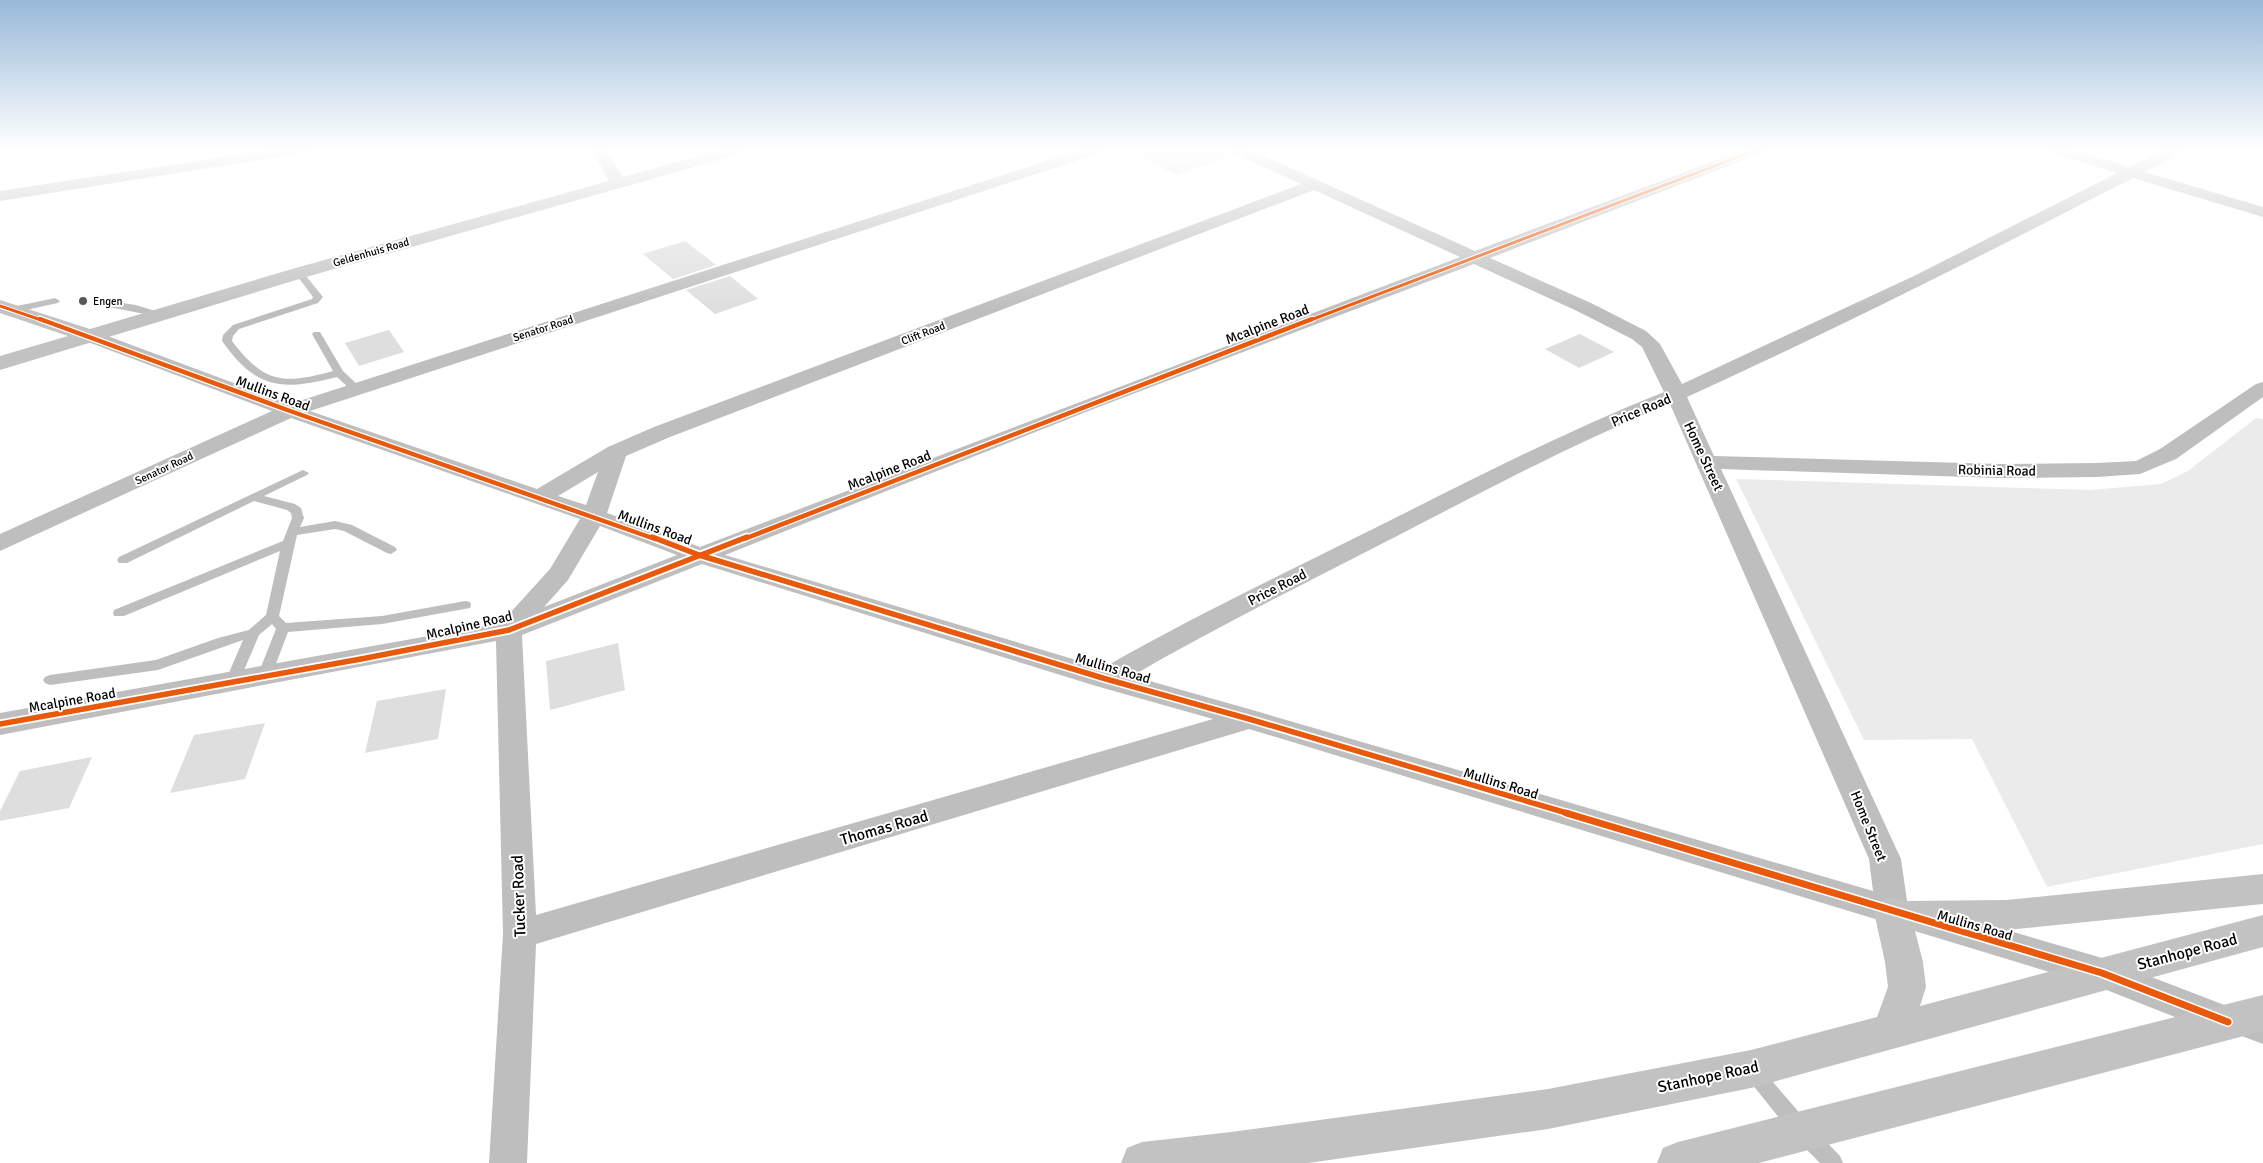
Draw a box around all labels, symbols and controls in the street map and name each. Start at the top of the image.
street label: Geldenhuis Road [331,235,411,270]
marker: Engen [77,295,89,307]
place label: Engen [93,295,123,308]
street label: Mcalpine Road [1223,301,1311,348]
street label: Senator Road [511,313,575,344]
street label: Clift Road [899,319,947,348]
street label: Mullins Road [233,372,312,415]
street label: Price Road [1609,390,1674,431]
street label: Home Street [1680,419,1727,494]
street label: Mcalpine Road [845,447,933,494]
street label: Senator Road [133,449,195,488]
street label: Robinia Road [1958,461,2036,480]
street label: Mullins Road [615,506,694,549]
street label: Price Road [1245,565,1309,609]
street label: Mcalpine Road [424,607,514,644]
street label: Mullins Road [1073,650,1152,687]
street label: Mcalpine Road [27,684,117,717]
street label: Mullins Road [1461,764,1540,803]
street label: Home Street [1847,788,1890,864]
street label: Thomas Road [838,806,931,850]
street label: Tucker Road [508,855,530,937]
street label: Mullins Road [1935,907,2014,944]
street label: Stanhope Road [2135,929,2239,975]
street label: Stanhope Road [1656,1057,1760,1097]

